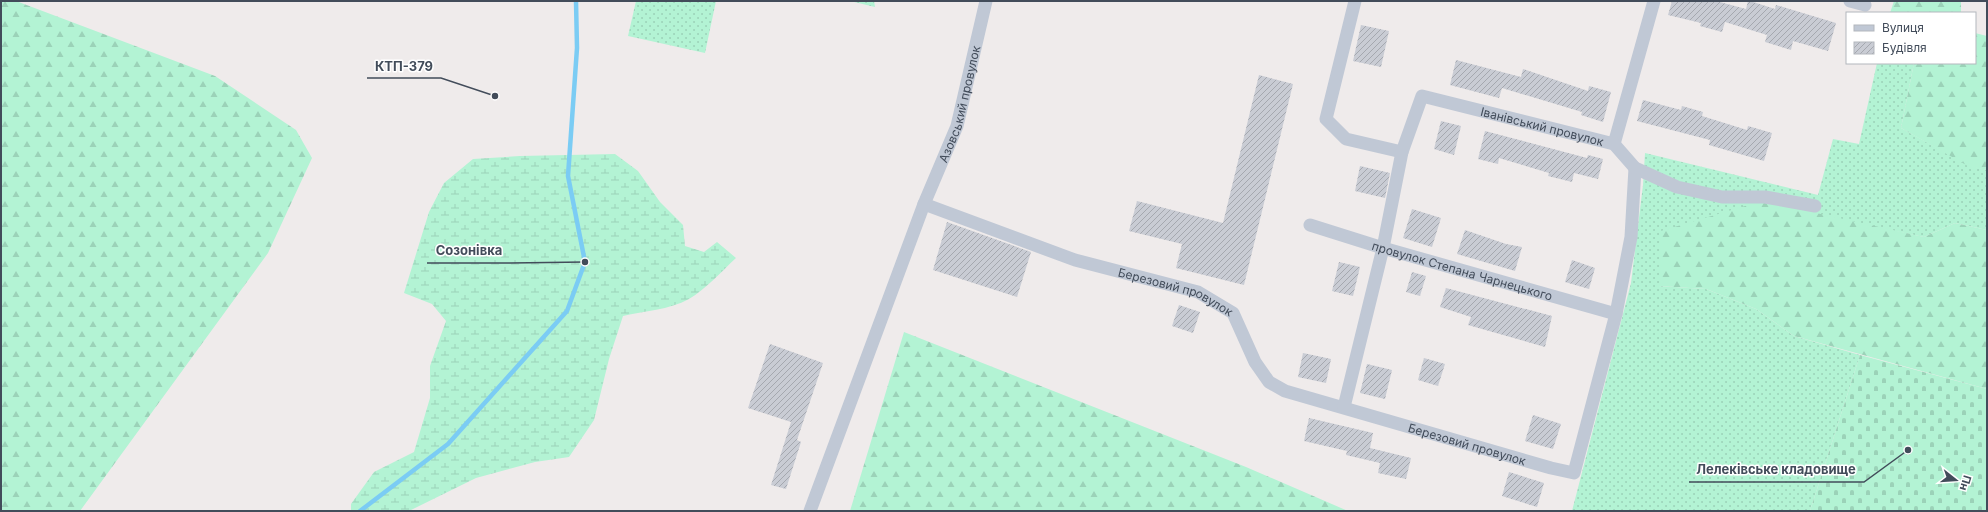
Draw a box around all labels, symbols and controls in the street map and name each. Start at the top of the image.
legend [1846,12,1976,64]
text: Вулиця [1882,20,1924,35]
text: Будівля [1882,40,1927,55]
street label: Азовський провулок [935,44,983,165]
callout: КТП-379 [367,53,441,78]
text: КТП-379 [375,58,433,74]
street label: Іванівський провулок [1479,103,1606,149]
callout: Созонівка [427,238,510,263]
street label: провулок Степана Чарнецького [1370,238,1554,303]
text: Созонівка [436,242,502,258]
street label: Березовий провулок [1117,264,1236,319]
street label: Березовий провулок [1406,420,1528,468]
callout: Лелеківське кладовище [1689,457,1864,482]
north arrow [1936,460,1976,500]
text: Лелеківське кладовище [1696,461,1856,477]
text: Пн [1957,474,1974,492]

